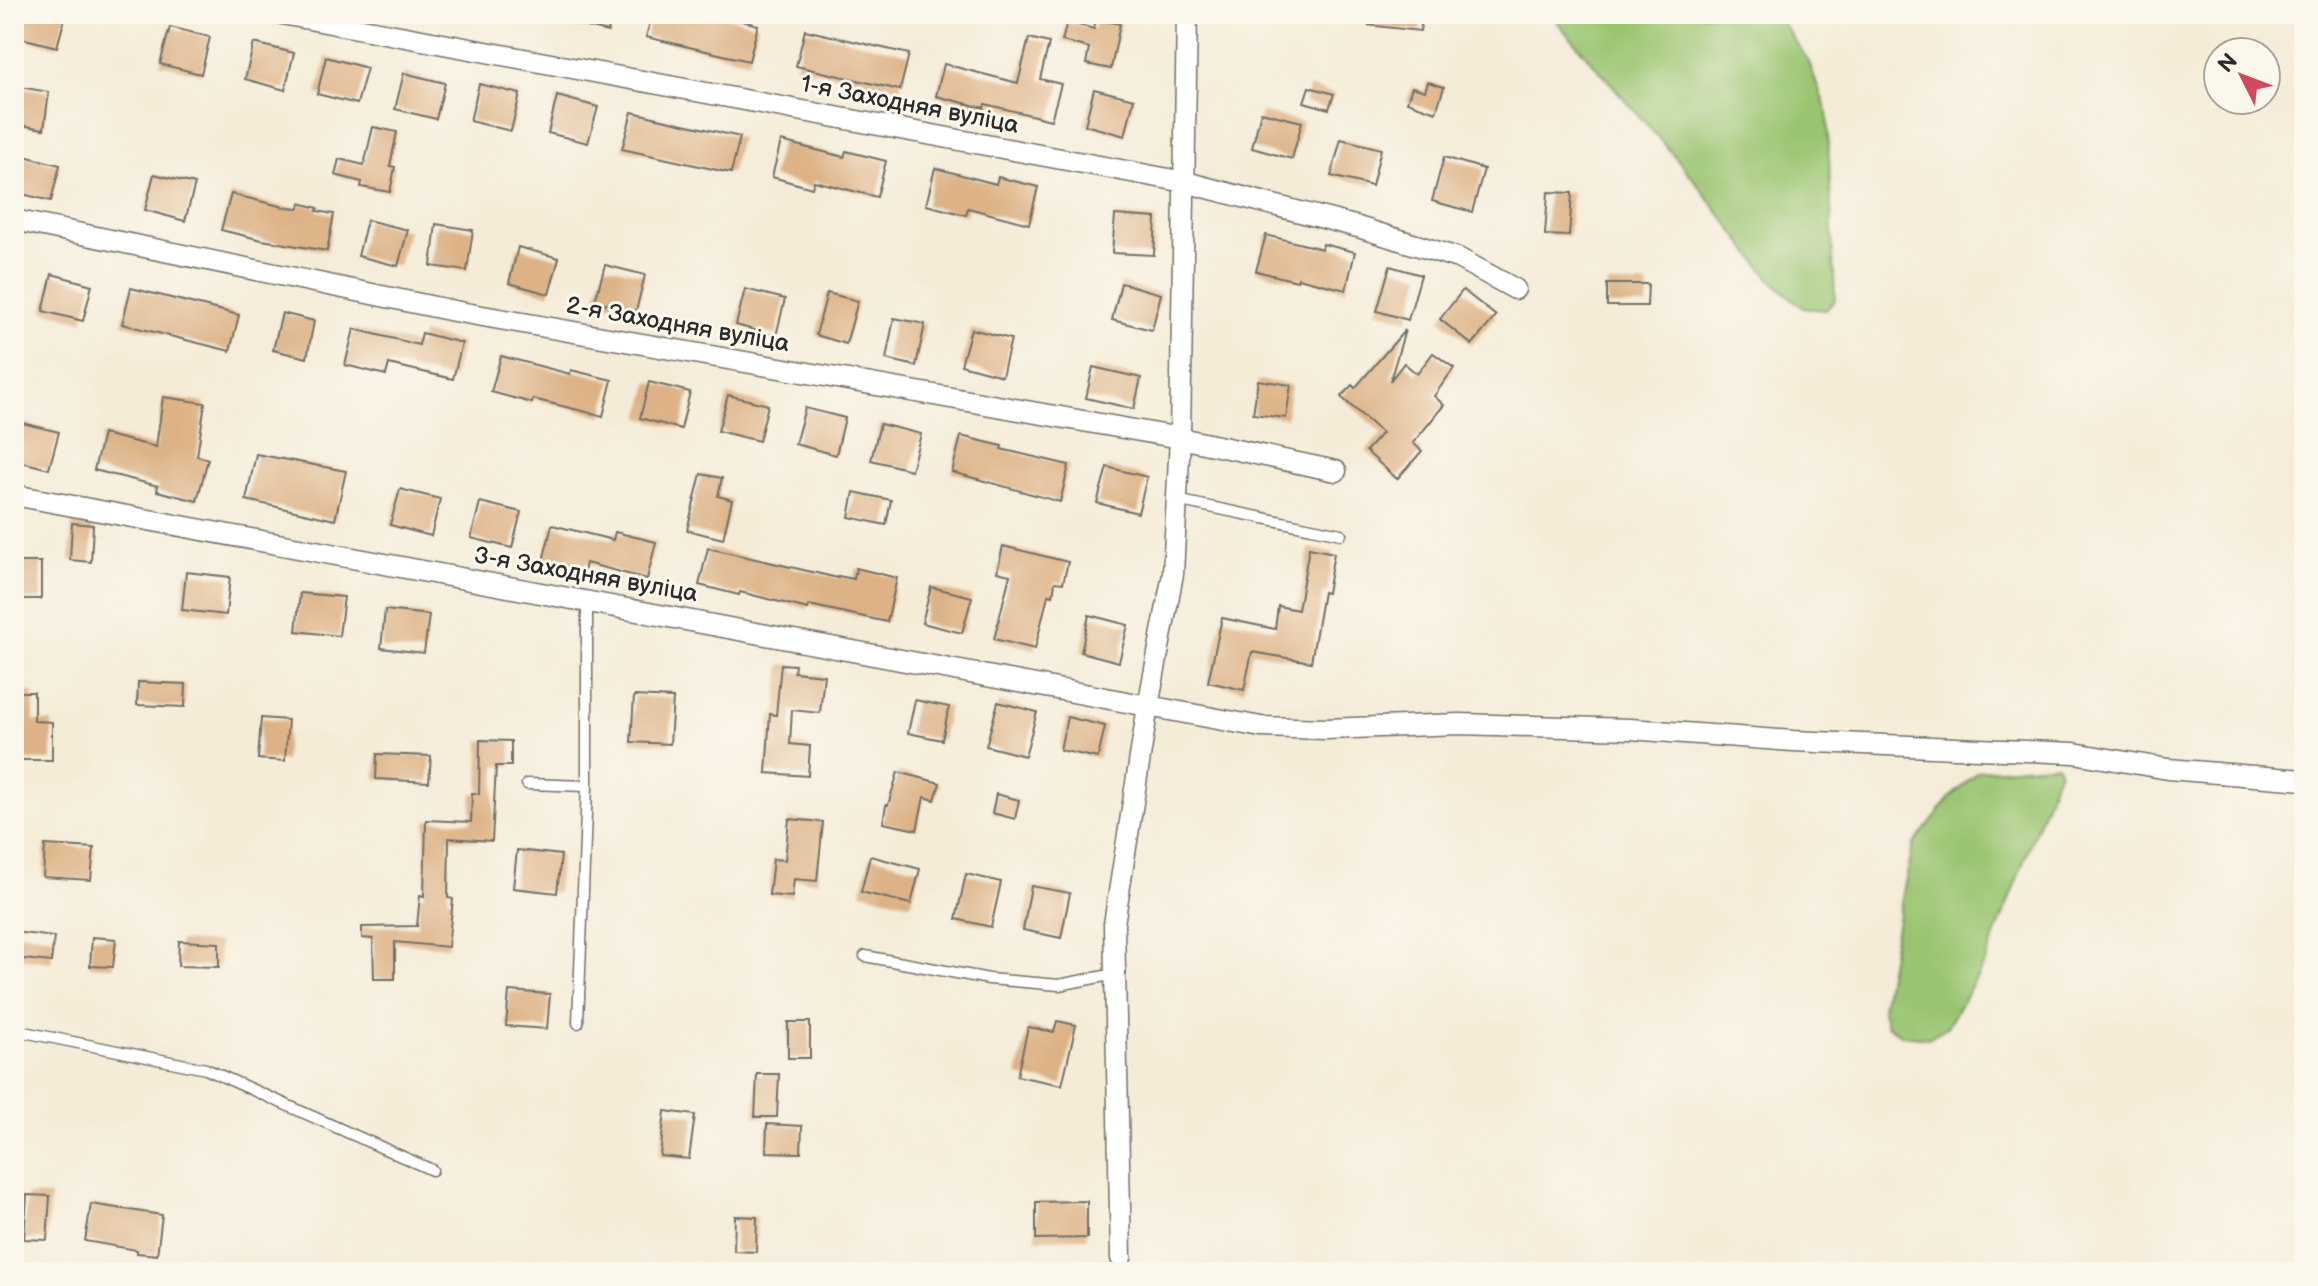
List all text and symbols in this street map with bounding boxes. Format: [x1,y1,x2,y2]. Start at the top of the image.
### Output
north arrow [2202,36,2282,116]
text: N [2213,48,2244,79]
street label: 1-я Заходняя вуліца [798,69,1021,140]
street label: 2-я Заходняя вуліца [564,291,792,358]
street label: 3-я Заходняя вуліца [472,541,700,608]

